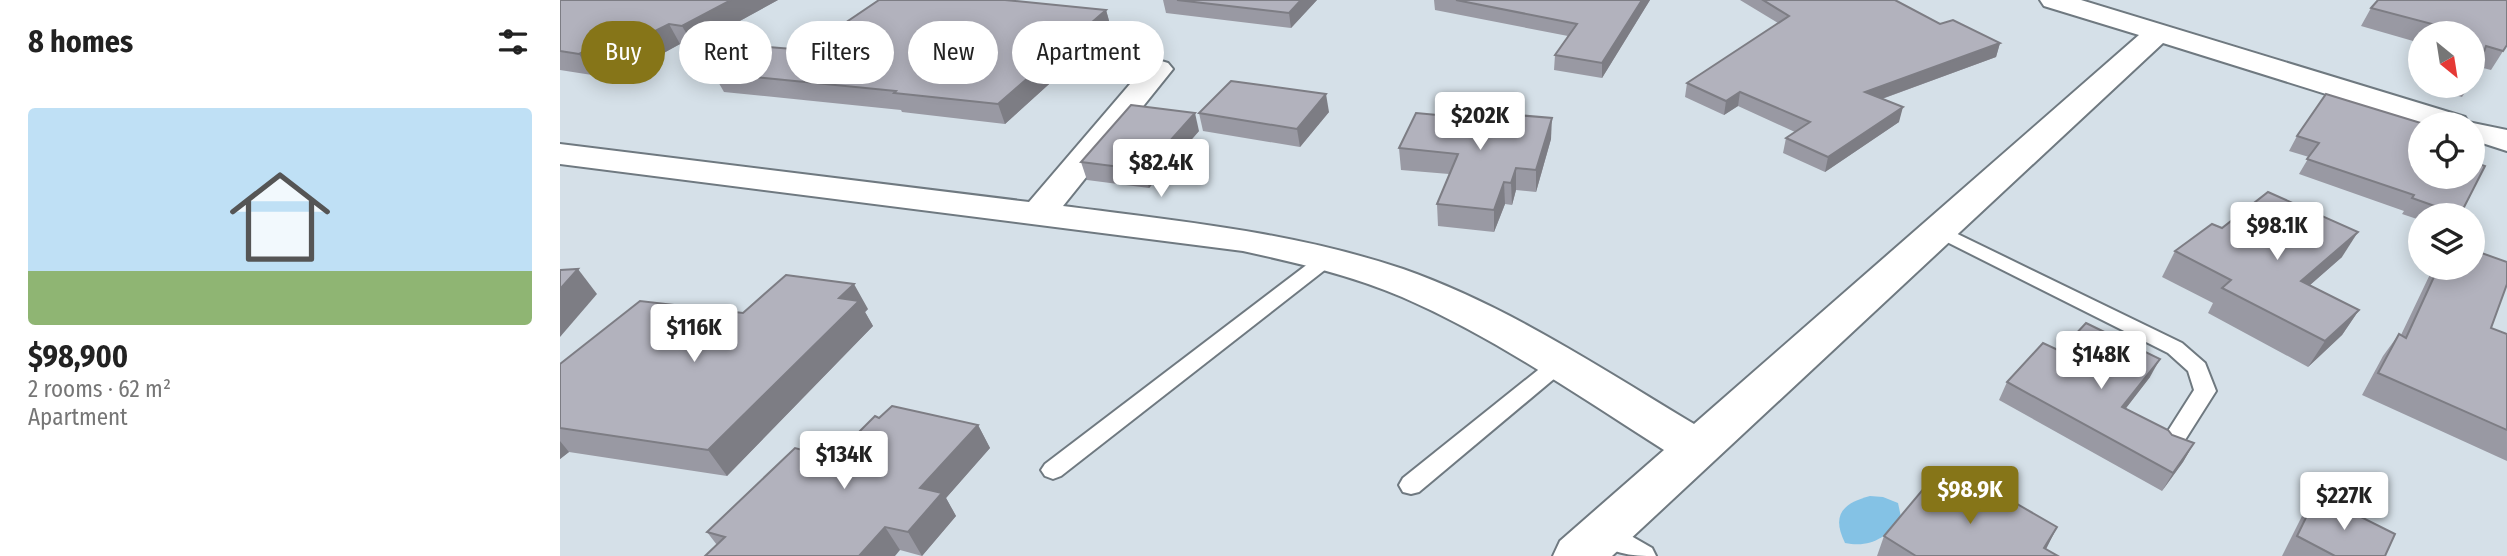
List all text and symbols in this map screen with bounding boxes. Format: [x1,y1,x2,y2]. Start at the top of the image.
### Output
chip: Buy [581,21,665,84]
chip: Rent [679,21,772,84]
chip: Filters [786,21,894,84]
chip: New [908,21,998,84]
chip: Apartment [1012,21,1164,84]
north arrow [2408,21,2485,98]
map controls [2408,21,2485,280]
icon: filters [494,23,532,61]
text: 8 homes [28,24,133,60]
pin: $202K [1431,92,1529,152]
text: $202K [1451,101,1509,129]
button: locate [2408,112,2485,189]
pin: $82.4K [1104,140,1218,199]
text: $82.4K [1129,148,1193,176]
icon: home [217,154,343,280]
pin: $98.1K [2220,202,2334,262]
button: layers [2408,203,2485,280]
text: $98.1K [2246,211,2308,239]
pin: $116K [645,304,743,364]
text: $116K [666,313,722,341]
pin: $148K [2052,332,2150,391]
text: $98,900 [28,339,128,375]
text: $148K [2072,340,2130,368]
text: 2 rooms · 62 m² [28,375,171,403]
text: Apartment [28,403,128,431]
pin: $134K [795,432,893,491]
text: $134K [816,440,872,468]
pin: $98.9K [1913,466,2027,526]
pin: $227K [2295,472,2393,532]
text: $98.9K [1937,475,2003,503]
text: $227K [2316,481,2372,509]

